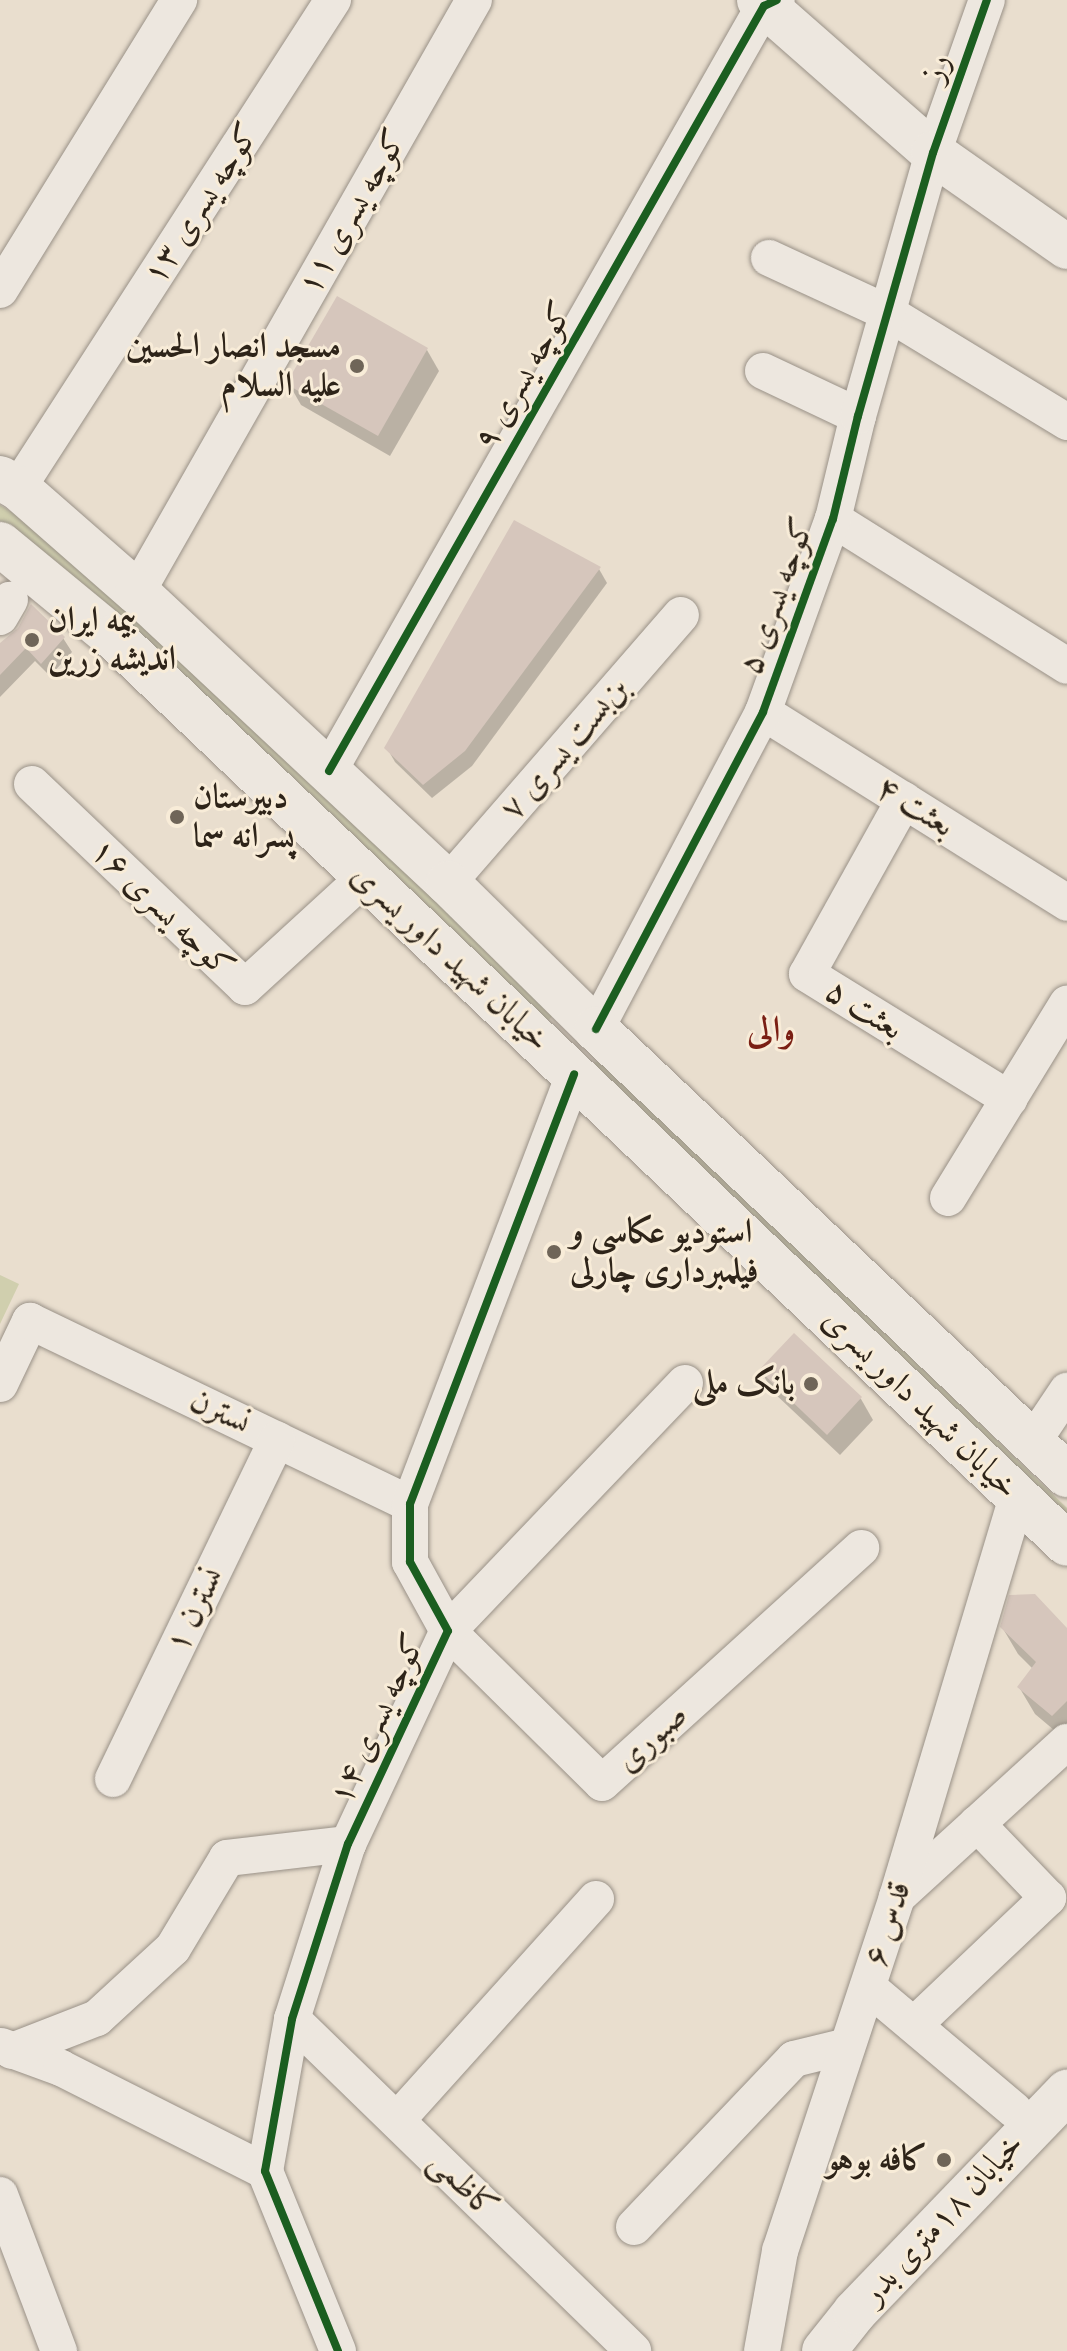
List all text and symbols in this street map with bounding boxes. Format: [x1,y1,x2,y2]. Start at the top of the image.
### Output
street label: رز [912,49,960,87]
street label: کوچه یسری ۱۳ [135,116,269,292]
street label: کوچه یسری ۱۱ [289,122,417,302]
street label: کوچه یسری ۹ [465,295,583,457]
place label: مسجد انصار الحسین علیه السلام [126,326,341,406]
marker: مسجد انصار الحسین علیه السلام [348,357,366,375]
street label: کوچه یسری ۵ [730,512,824,680]
place label: بیمه ایران اندیشه زرین [48,600,176,680]
marker: بیمه ایران اندیشه زرین [23,631,41,649]
street label: بن‌بست یسری ۷ [492,669,638,829]
street label: بعثت ۴ [868,767,962,847]
place label: دبیرستان پسرانه سما [193,777,295,856]
marker: دبیرستان پسرانه سما [168,808,186,826]
street label: کوچه یسری ۱۶ [82,830,242,988]
street label: خیابان شهید داور یسری [342,855,558,1061]
street label: بعثت ۵ [817,970,911,1050]
district label: والی [747,1009,795,1053]
place label: استودیو عکاسی و فیلمبرداری چارلی [570,1212,759,1292]
marker: استودیو عکاسی و فیلمبرداری چارلی [545,1243,563,1261]
street label: خیابان شهید داور یسری [813,1300,1027,1508]
place label: بانک ملی [693,1364,795,1404]
marker: بانک ملی [802,1375,820,1393]
street label: نسترن [183,1380,257,1444]
street label: نسترن ۱ [157,1561,233,1659]
street label: کوچه یسری ۱۴ [321,1627,435,1811]
street label: صبوری [607,1695,697,1781]
street label: قدس ۶ [855,1876,921,1972]
street label: خیابان ۱۸متری بدر [853,2125,1033,2313]
place label: کافه بوهو [826,2140,928,2180]
street label: کاظمی [420,2142,506,2228]
marker: کافه بوهو [935,2151,953,2169]

